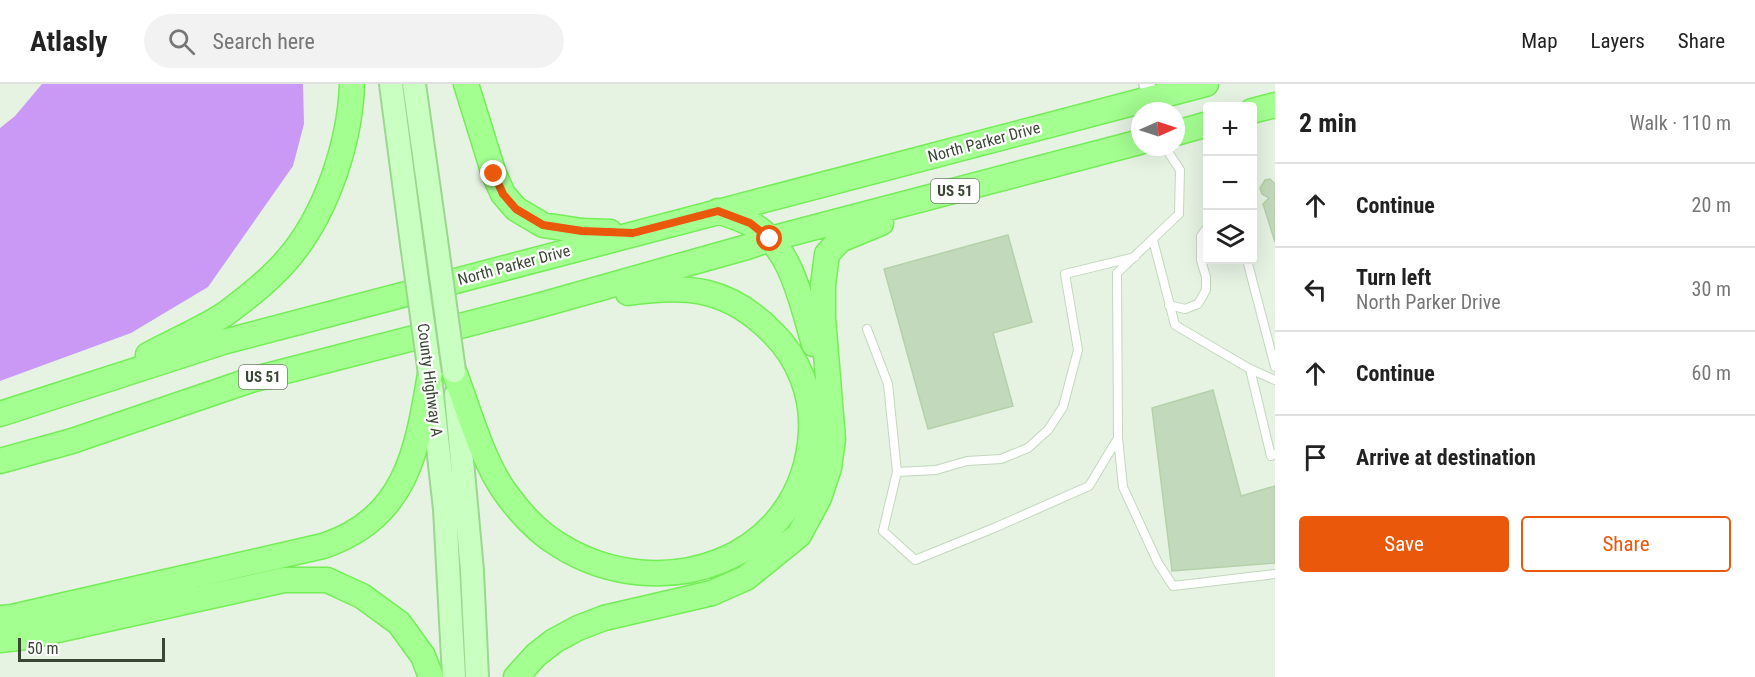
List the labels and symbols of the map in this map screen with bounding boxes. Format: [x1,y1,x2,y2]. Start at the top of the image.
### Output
north arrow [1131,102,1185,156]
street label: North Parker Drive [926,118,1042,166]
route end [480,160,506,186]
road number: US 51 [931,179,979,203]
route start [756,225,782,251]
street label: North Parker Drive [456,241,572,289]
street label: County Highway A [414,322,446,438]
road number: US 51 [239,365,287,389]
scale bar [18,635,165,662]

